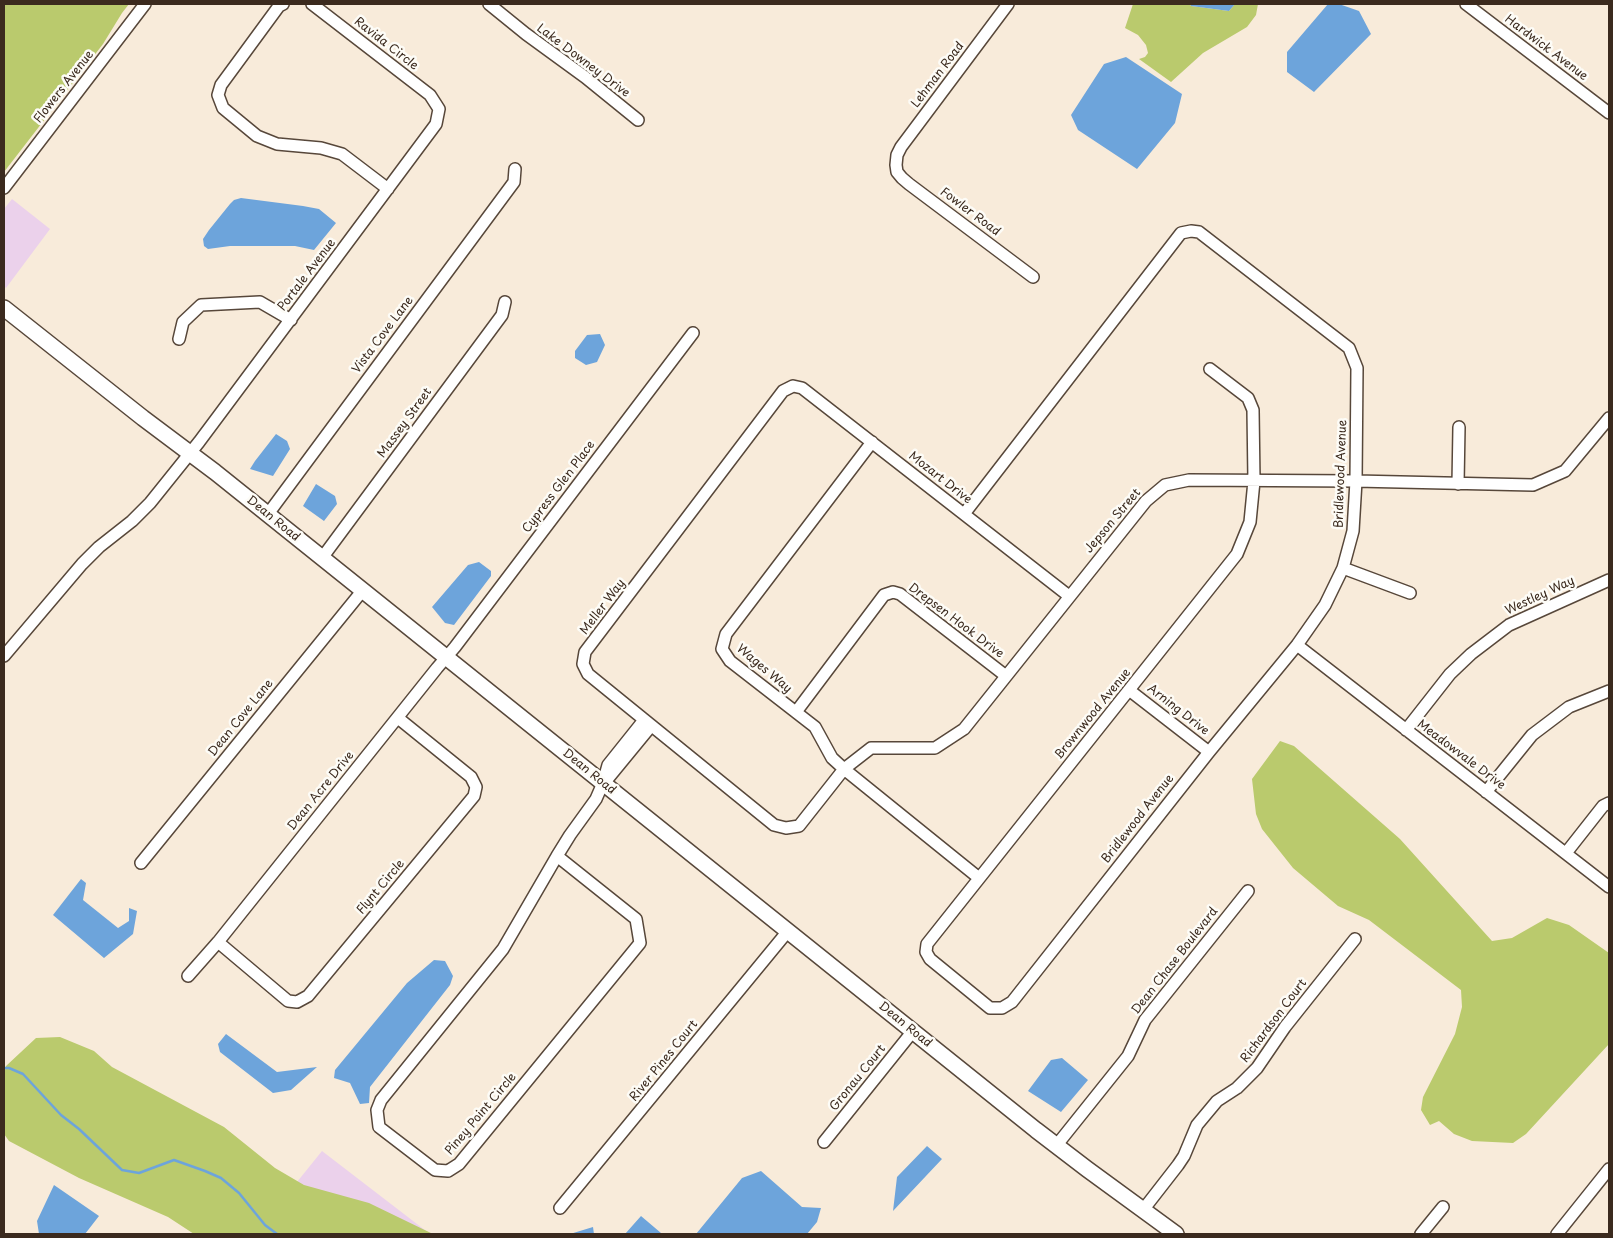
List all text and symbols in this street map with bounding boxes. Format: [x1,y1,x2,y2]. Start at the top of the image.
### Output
street label: Hardwick Avenue [1502,12,1590,84]
street label: Ravida Circle [351,15,421,73]
street label: Lake Downey Drive [534,21,632,101]
street label: Lehman Road [909,39,967,111]
street label: Flowers Avenue [31,48,97,126]
street label: Fowler Road [937,185,1003,239]
street label: Portale Avenue [275,236,339,314]
street label: Vista Cove Lane [349,294,417,376]
street label: Massey Street [375,385,435,461]
street label: Bridlewood Avenue [1332,420,1350,528]
street label: Cypress Glen Place [520,438,598,536]
street label: Mozart Drive [906,449,974,507]
street label: Jepson Street [1082,486,1144,556]
street label: Dean Road [244,493,302,545]
street label: Westley Way [1503,574,1577,618]
street label: Meller Way [577,576,629,638]
street label: Drepsen Hook Drive [906,580,1006,662]
street label: Wages Way [733,642,795,696]
street label: Brownwood Avenue [1052,666,1134,762]
street label: Dean Cove Lane [206,677,276,759]
street label: Arning Drive [1144,681,1212,739]
street label: Meadowvale Drive [1414,717,1508,793]
street label: Dean Road [560,746,618,798]
street label: Dean Acre Drive [285,749,357,833]
street label: Bridlewood Avenue [1099,772,1177,866]
street label: Flynt Circle [354,857,408,917]
street label: Dean Chase Boulevard [1129,905,1221,1017]
street label: Richardson Court [1238,976,1310,1066]
street label: Dean Road [876,999,934,1051]
street label: River Pines Court [627,1018,701,1104]
street label: Gronau Court [827,1042,889,1114]
street label: Piney Point Circle [442,1070,520,1158]

